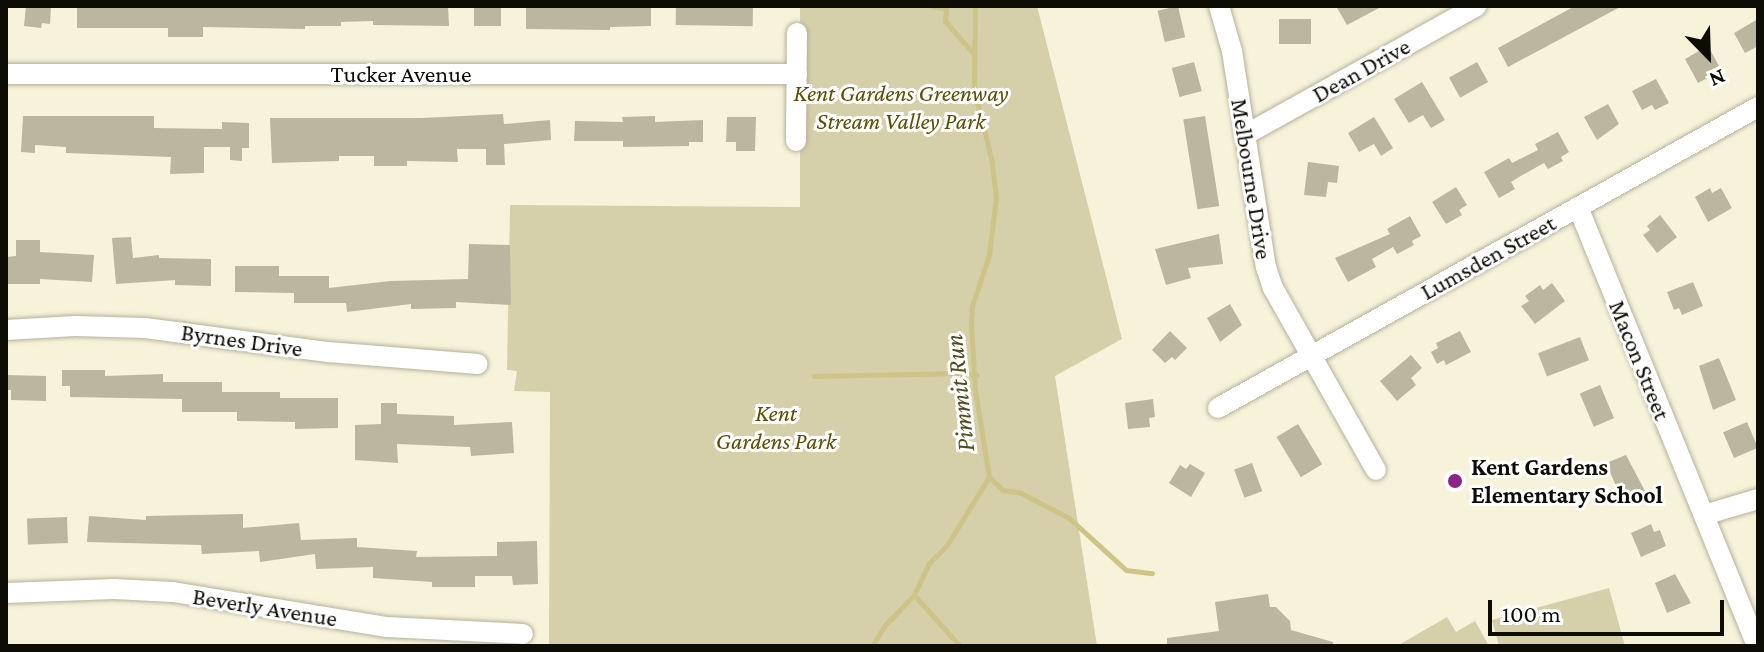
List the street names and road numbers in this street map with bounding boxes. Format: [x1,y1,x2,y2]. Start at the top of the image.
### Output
street label: Dean Drive [1307,31,1415,109]
street label: Tucker Avenue [330,60,472,88]
street label: Melbourne Drive [1225,97,1279,261]
street label: Lumsden Street [1415,208,1561,306]
street label: Macon Street [1603,296,1677,424]
street label: Byrnes Drive [179,317,305,363]
street label: Beverly Avenue [191,581,339,633]

